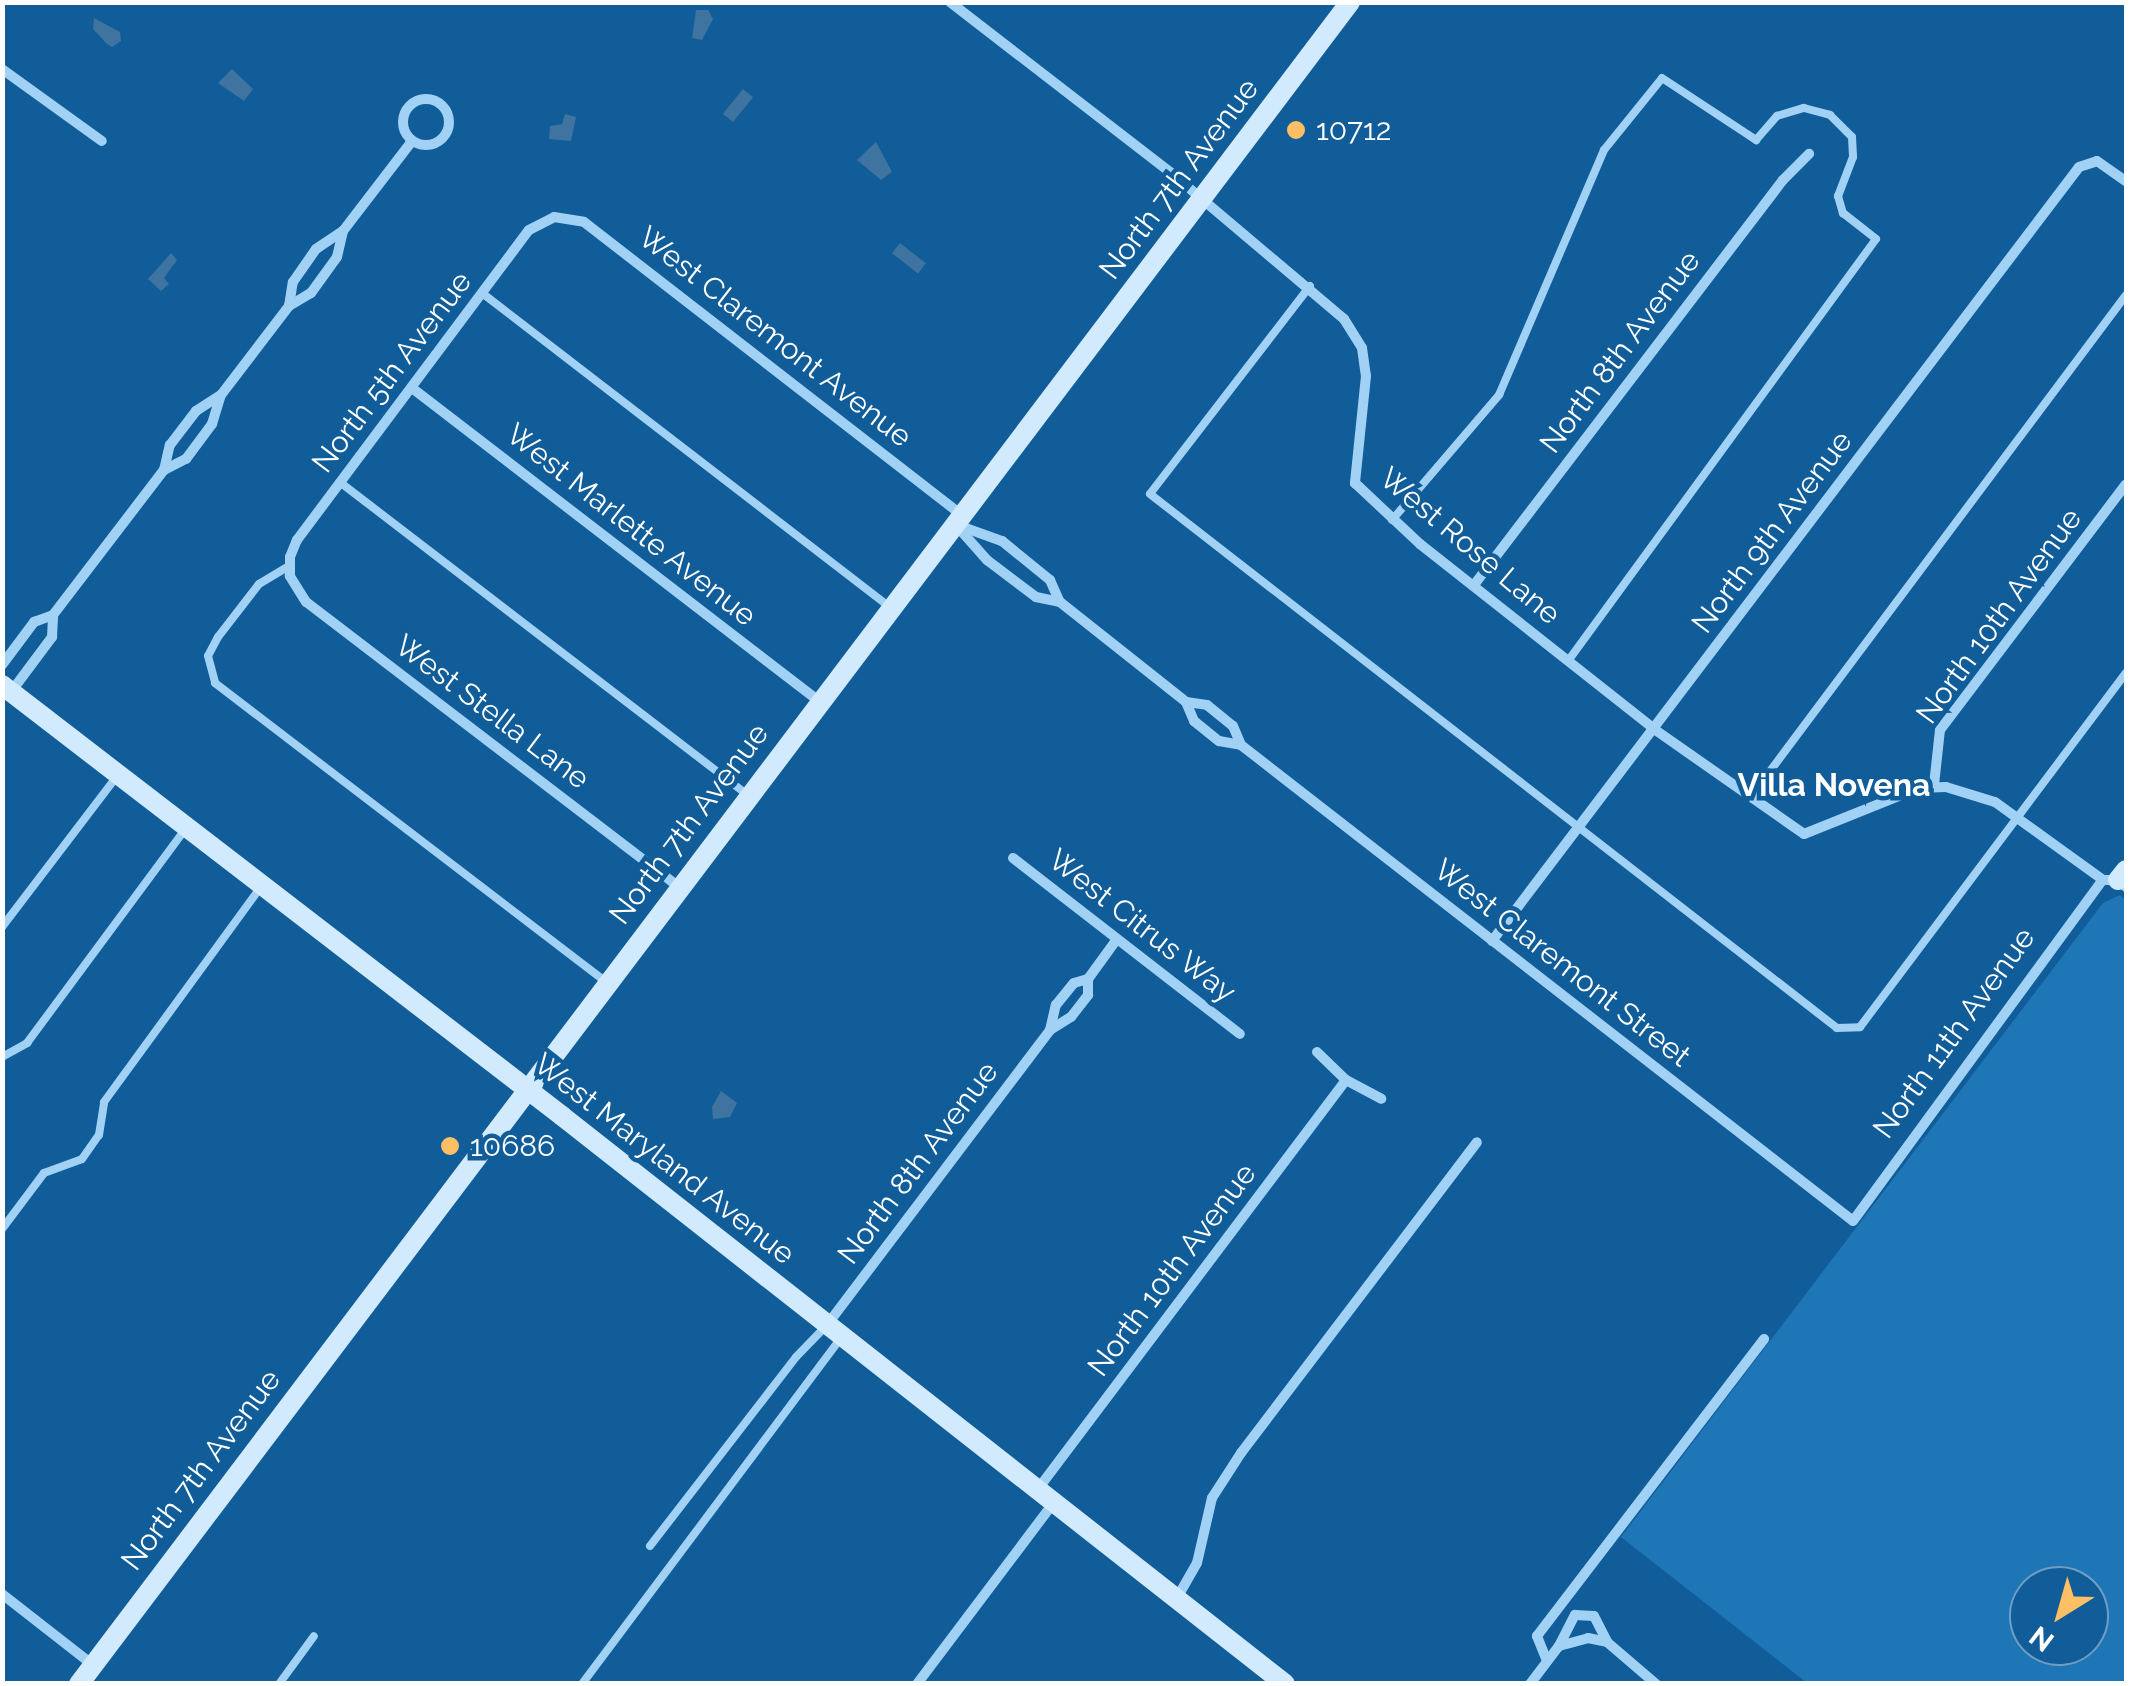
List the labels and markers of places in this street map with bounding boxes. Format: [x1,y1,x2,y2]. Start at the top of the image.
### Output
place label: 10712 [1316,112,1391,148]
marker: 10712 [1285,119,1307,141]
place label: 10686 [470,1128,555,1164]
marker: 10686 [439,1135,461,1157]

